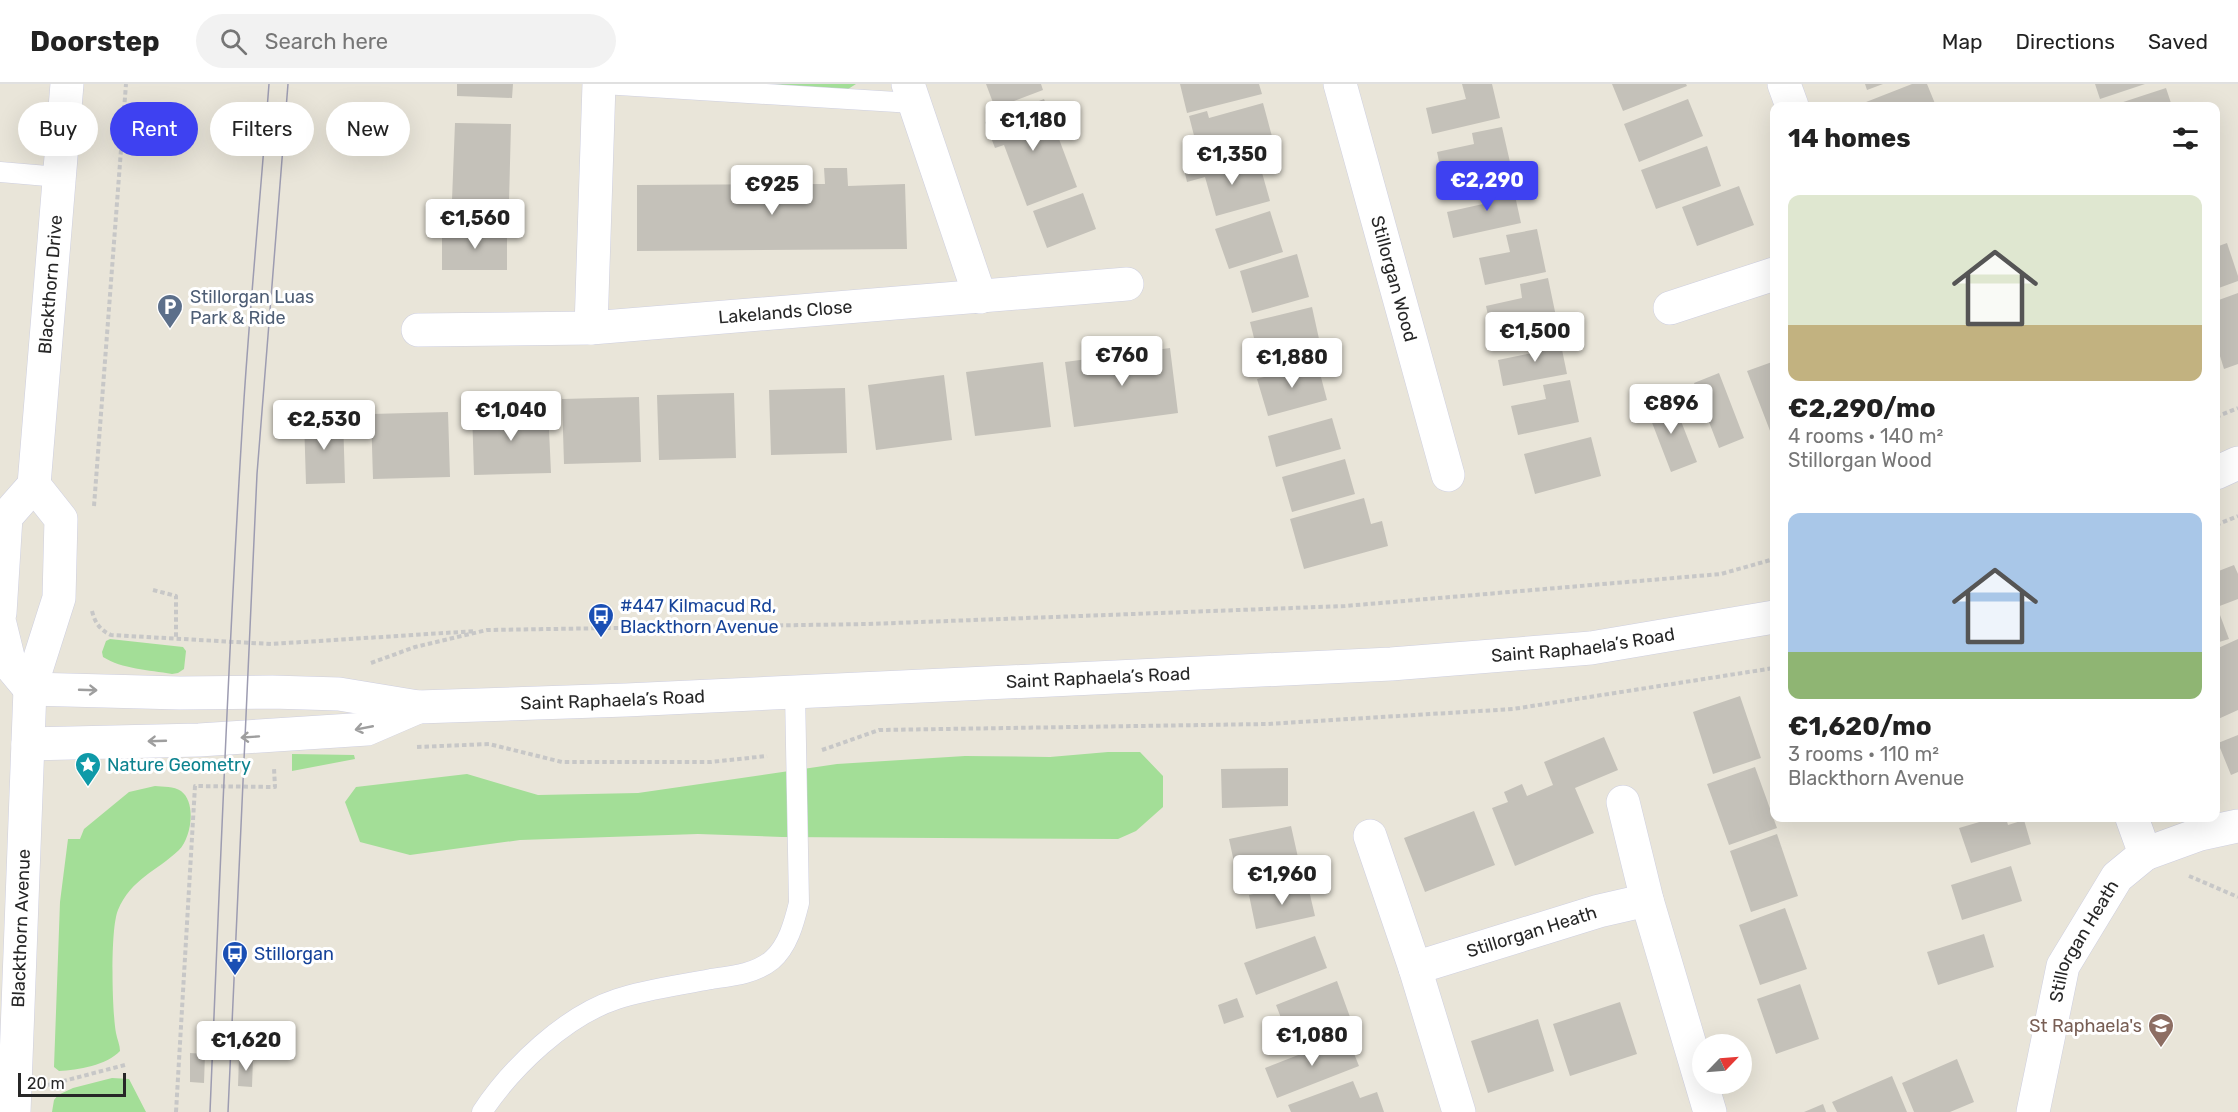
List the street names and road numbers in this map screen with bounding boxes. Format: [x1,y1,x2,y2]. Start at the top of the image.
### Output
street label: Stillorgan Wood [1366,213,1422,344]
street label: Blackthorn Drive [34,214,67,355]
street label: Lakelands Close [717,296,853,329]
street label: Saint Raphaela’s Road [1490,623,1676,667]
street label: Saint Raphaela’s Road [1005,662,1191,693]
street label: Saint Raphaela’s Road [520,685,706,715]
street label: Blackthorn Avenue [7,848,35,1008]
street label: Stillorgan Heath [2045,876,2124,1004]
street label: Stillorgan Heath [1464,901,1599,962]

